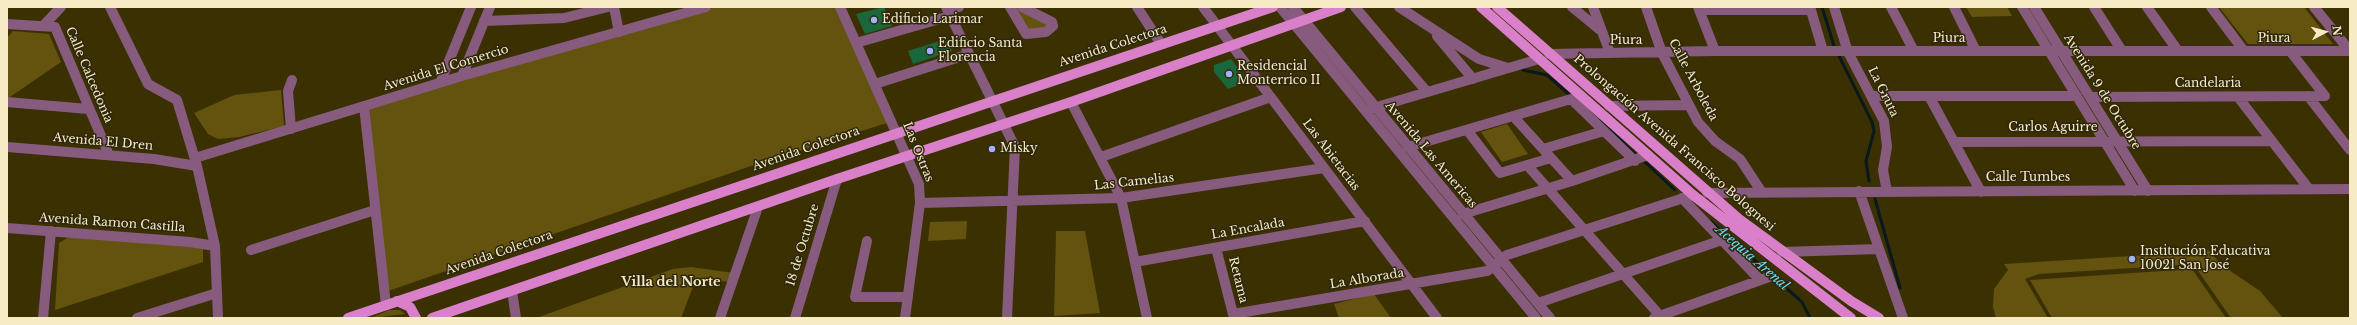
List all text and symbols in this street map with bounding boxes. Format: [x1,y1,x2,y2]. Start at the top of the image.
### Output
north arrow [2305,12,2345,52]
place label: Edificio Larimar [882,13,983,27]
marker: Edificio Larimar [869,15,879,25]
street label: Avenida Colectora [1057,22,1169,70]
street label: Calle Calcedonia [62,25,116,125]
text: N [2329,25,2344,37]
street label: Piura [1933,32,1965,46]
street label: Avenida 9 de Octubre [2061,32,2143,152]
street label: Piura [2258,32,2290,46]
street label: Piura [1610,34,1642,48]
place label: Edificio Santa Florencia [938,37,1022,65]
street label: Calle Arboleda [1665,37,1721,123]
street label: Avenida El Comercio [382,42,510,94]
marker: Edificio Santa Florencia [925,46,935,56]
street label: Prolongación Avenida Francisco Bolognesi [1571,52,1777,234]
place label: Residencial Monterrico II [1237,60,1321,88]
street label: La Gruta [1865,64,1901,120]
marker: Residencial Monterrico II [1224,69,1234,79]
street label: Candelaria [2175,77,2241,91]
street label: Avenida Las Americas [1382,99,1480,211]
street label: Las Abietacias [1299,116,1363,194]
street label: Las Ostras [899,120,937,184]
street label: Carlos Aguirre [2008,121,2098,135]
street label: Avenida Colectora [750,124,862,174]
street label: Avenida El Dren [52,130,154,154]
place label: Misky [1000,142,1038,156]
marker: Misky [987,144,997,154]
street label: Las Camelias [1093,171,1175,193]
street label: Calle Tumbes [1986,171,2070,185]
street label: 18 de Octubre [784,202,822,288]
street label: Avenida Ramon Castilla [38,211,186,235]
street label: La Encalada [1210,215,1286,243]
water label: Acequia Arenal [1712,222,1792,294]
street label: Avenida Colectora [443,228,555,278]
place label: Institución Educativa 10021 San José [2140,245,2270,273]
marker: Institución Educativa 10021 San José [2127,254,2137,264]
street label: Retama [1225,255,1251,305]
street label: La Alborada [1329,266,1405,292]
district label: Villa del Norte [621,274,721,290]

